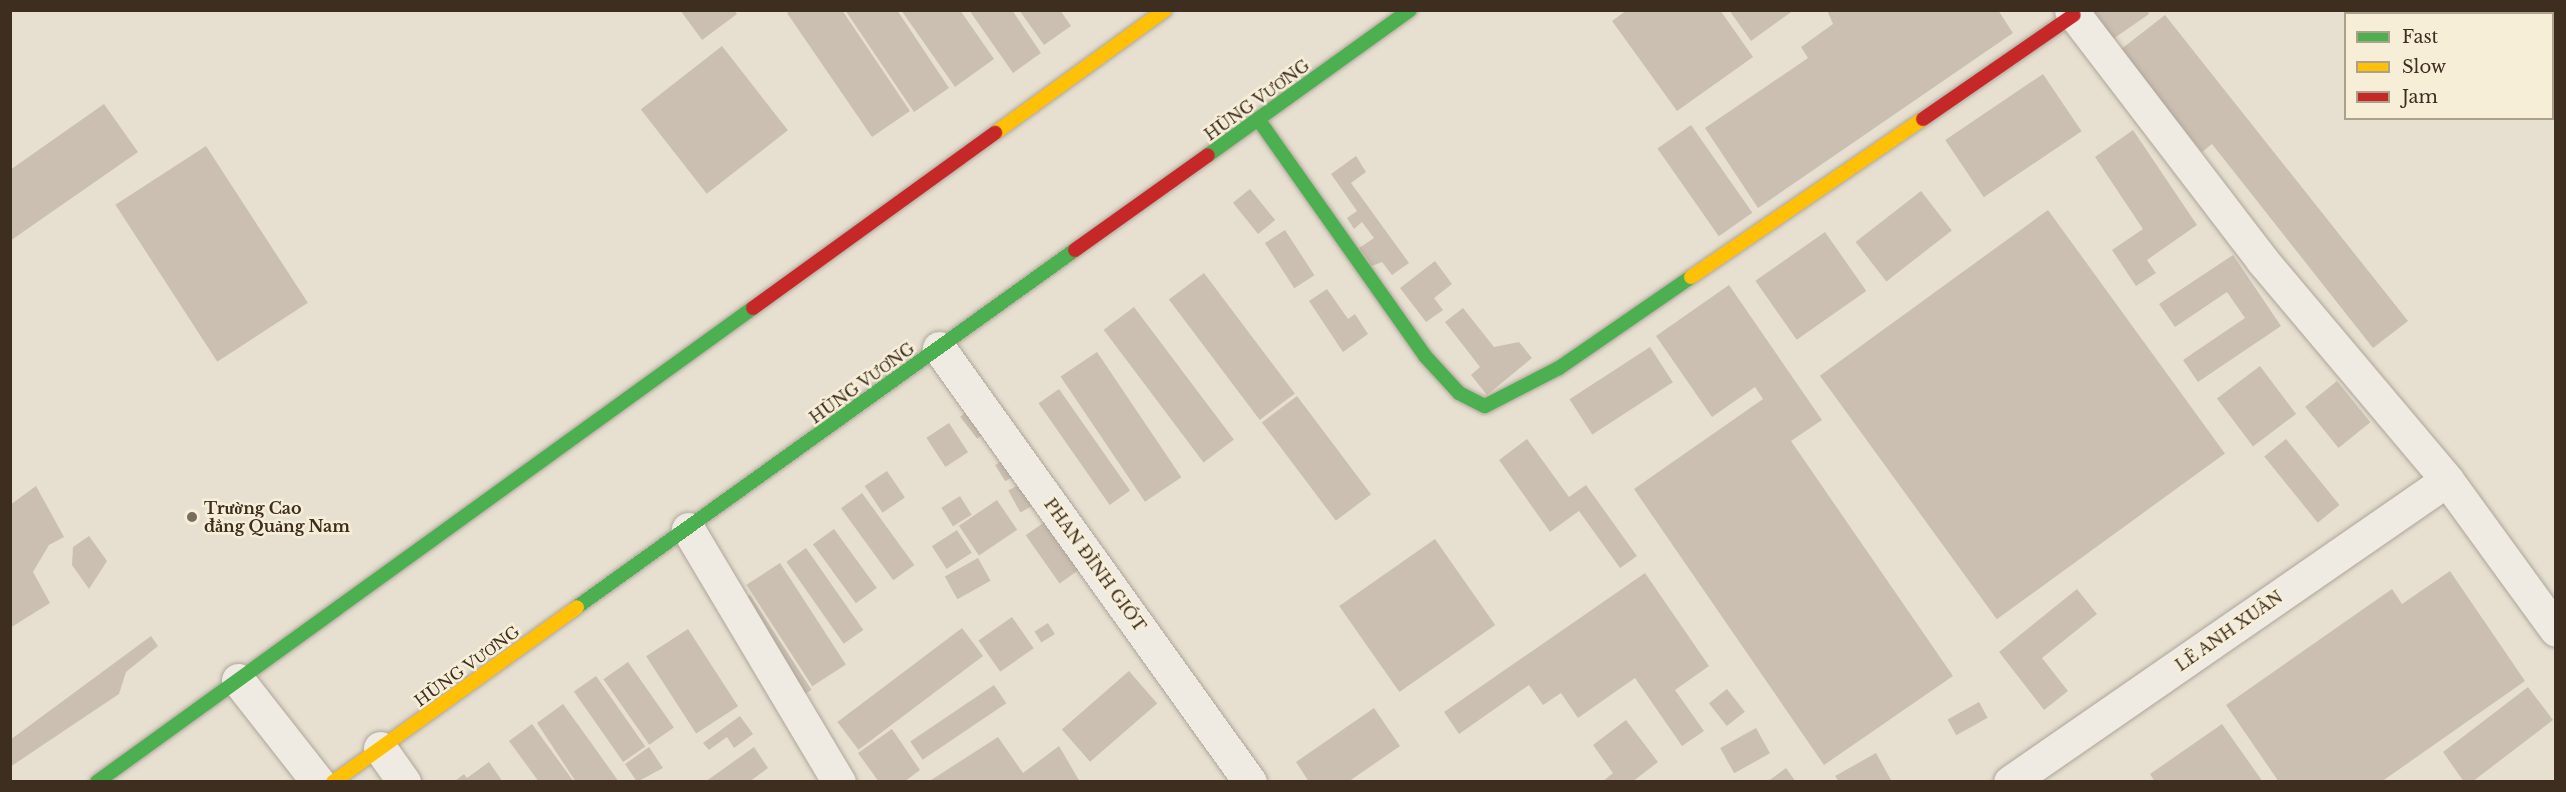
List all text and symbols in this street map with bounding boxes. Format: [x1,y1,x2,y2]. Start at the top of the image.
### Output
legend [2344,12,2554,120]
text: Fast [2402,26,2438,48]
street label: HÙNG VƯƠNG [1200,55,1314,145]
text: Slow [2402,56,2446,78]
text: Jam [2402,86,2438,108]
street label: HÙNG VƯƠNG [805,338,919,428]
street label: PHAN ĐÌNH GIÓT [1040,495,1150,635]
place label: Trường Cao đẳng Quảng Nam [204,498,350,536]
marker: Trường Cao đẳng Quảng Nam [185,510,199,524]
street label: LÊ ANH XUÂN [2171,587,2287,675]
street label: HÙNG VƯƠNG [410,621,524,711]

